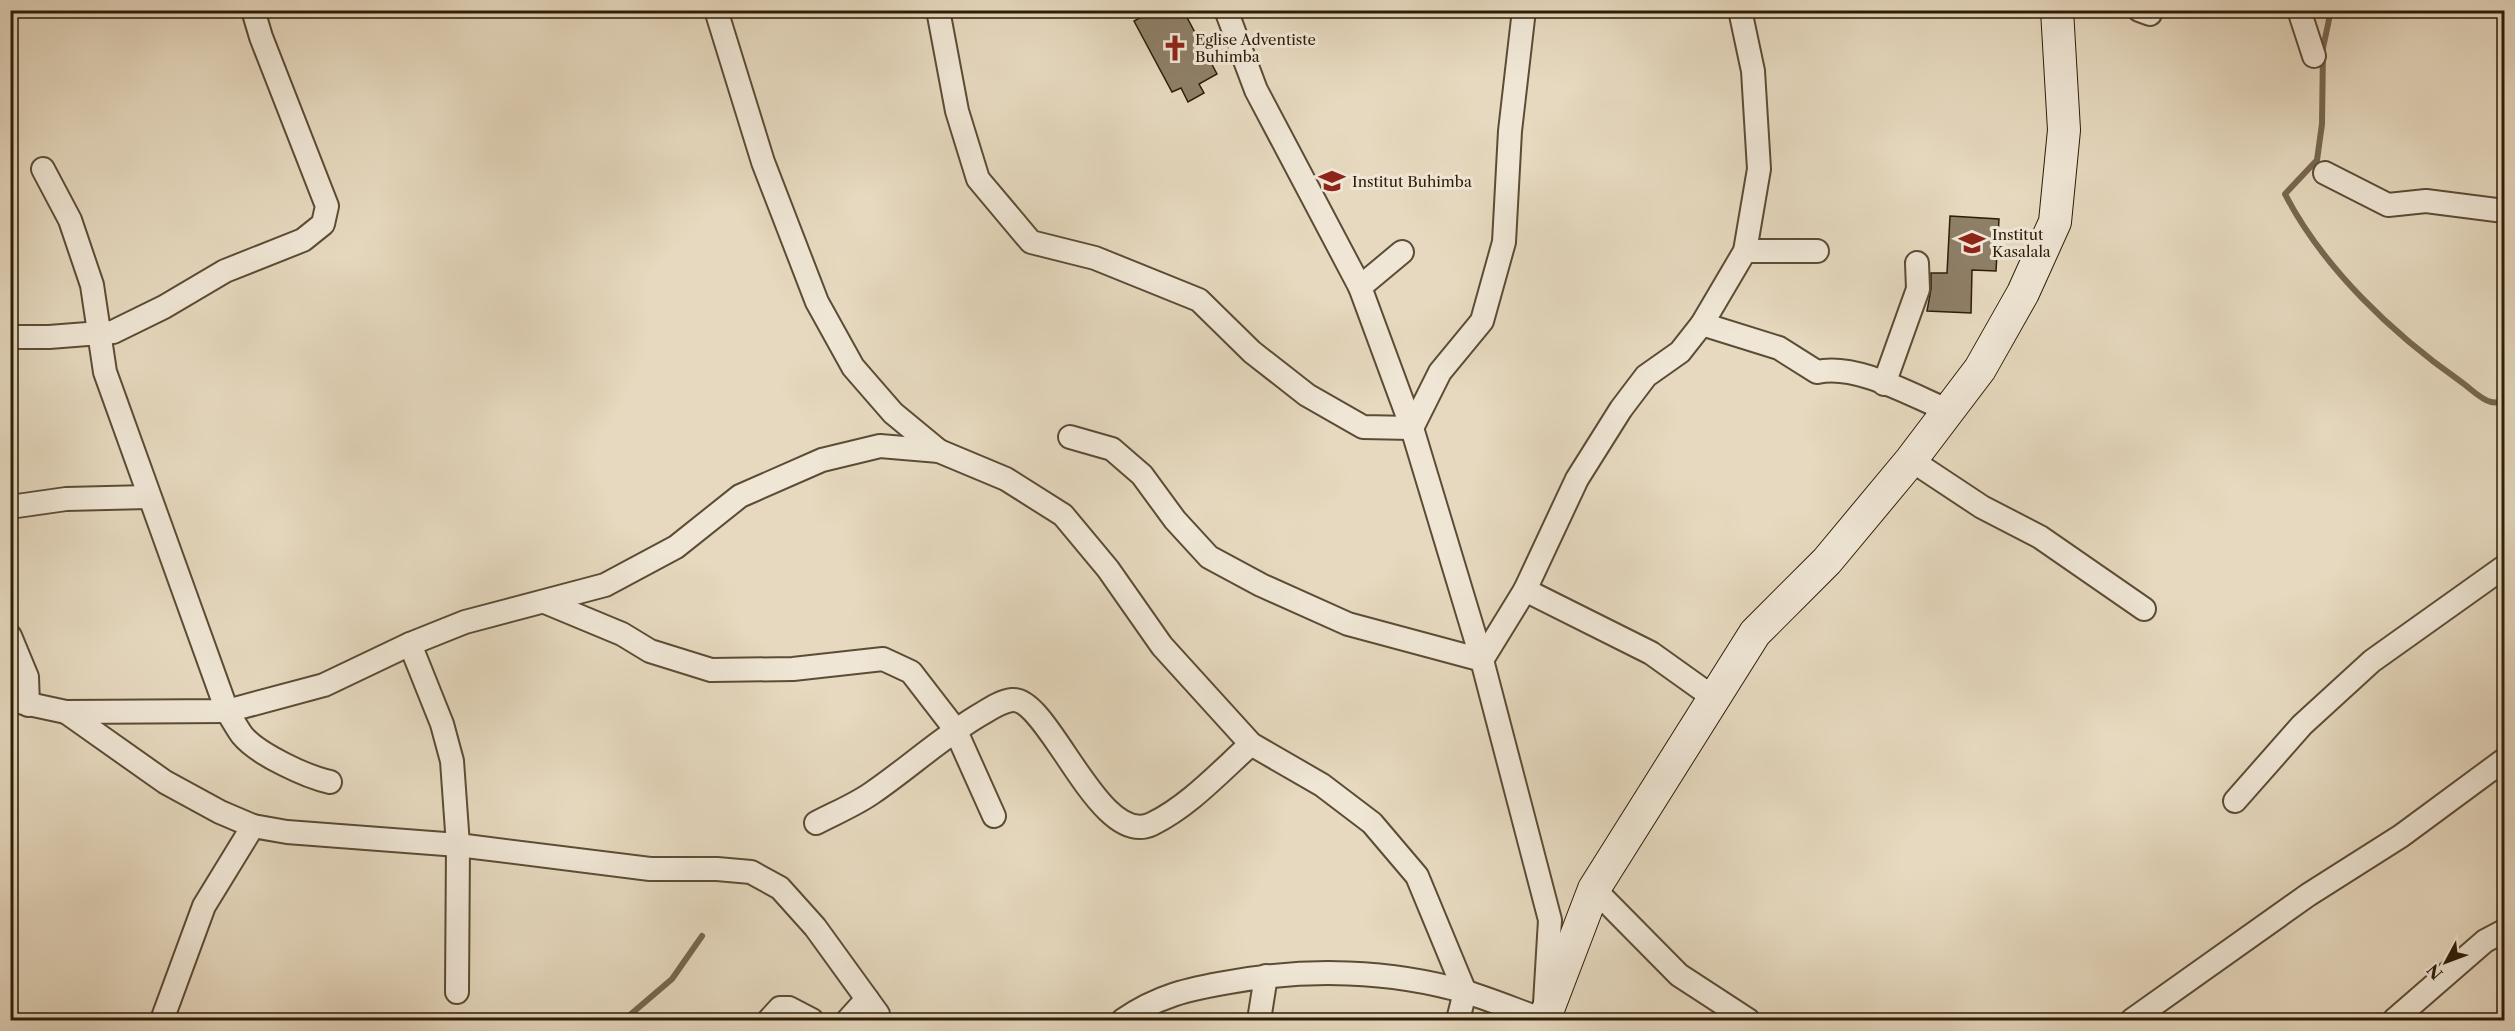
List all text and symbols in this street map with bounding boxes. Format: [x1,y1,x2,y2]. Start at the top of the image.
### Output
place label: Eglise Adventiste Buhimba [1195,30,1316,66]
church icon: Eglise Adventiste Buhimba [1160,33,1190,63]
school or university icon: Institut Buhimba [1317,166,1347,196]
place label: Institut Buhimba [1352,172,1472,191]
place label: Institut Kasalala [1992,225,2051,261]
school or university icon: Institut Kasalala [1957,228,1987,258]
north arrow [2416,932,2476,992]
text: N [2423,960,2447,984]

